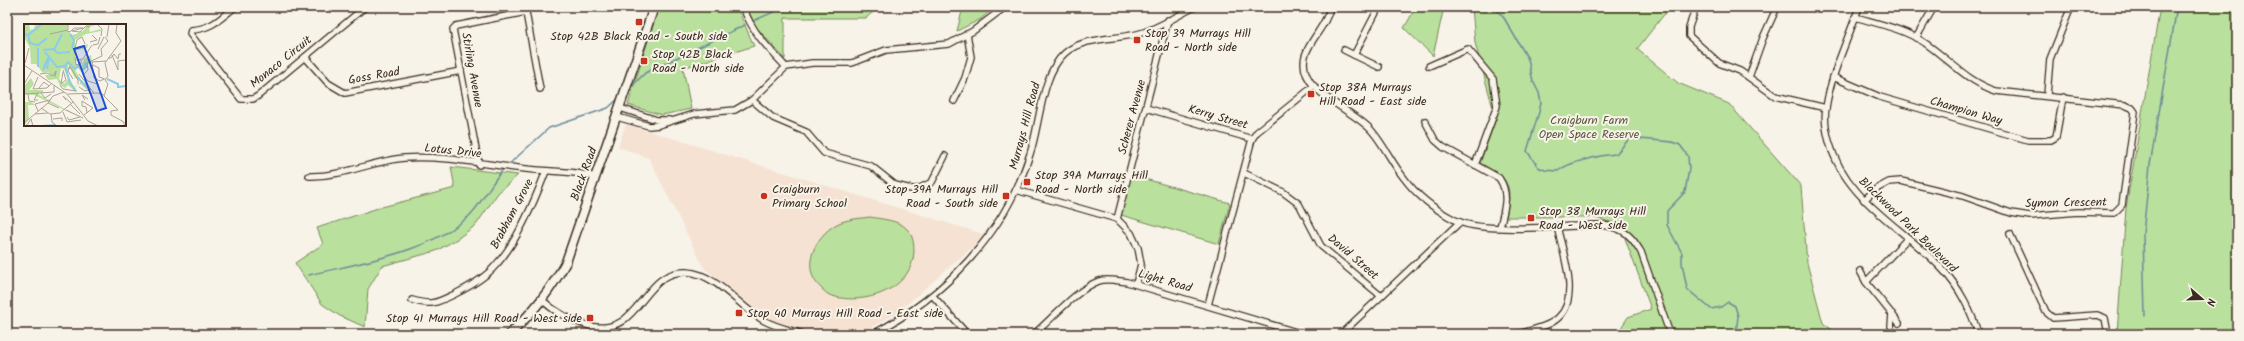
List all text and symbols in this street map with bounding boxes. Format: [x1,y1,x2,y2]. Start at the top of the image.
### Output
marker: Stop 42B Black Road - South side [634,17,644,27]
inset map [24,24,126,126]
place label: Stop 39 Murrays Hill Road - North side [1145,24,1251,57]
place label: Stop 42B Black Road - South side [550,27,728,46]
street label: Monaco Circuit [246,31,316,93]
street label: Stirling Avenue [456,31,488,110]
marker: Stop 39 Murrays Hill Road - North side [1132,35,1142,45]
place label: Stop 42B Black Road - North side [652,45,745,78]
marker: Stop 42B Black Road - North side [639,56,649,66]
street label: Goss Road [347,62,402,90]
street label: Scherer Avenue [1113,77,1151,157]
place label: Stop 38A Murrays Hill Road - East side [1319,78,1427,111]
street label: Murrays Hill Road [1004,79,1046,172]
marker: Stop 38A Murrays Hill Road - East side [1306,89,1316,99]
street label: Champion Way [1927,92,2005,131]
street label: Kerry Street [1186,99,1250,135]
park label: Craigburn Farm Open Space Reserve [1539,111,1640,144]
street label: Lotus Drive [423,139,483,164]
street label: Black Road [565,143,603,204]
place label: Stop 39A Murrays Hill Road - North side [1035,166,1148,199]
street label: Blackwood Park Boulevard [1854,173,1963,278]
street label: Brabham Grove [485,175,539,253]
marker: Stop 39A Murrays Hill Road - North side [1022,177,1032,187]
place label: Craigburn Primary School [772,180,847,213]
place label: Stop 39A Murrays Hill Road - South side [885,180,999,213]
marker: Craigburn Primary School [759,191,769,201]
marker: Stop 39A Murrays Hill Road - South side [1001,191,1011,201]
street label: Symon Crescent [2025,193,2107,213]
place label: Stop 38 Murrays Hill Road - West side [1539,202,1646,235]
marker: Stop 38 Murrays Hill Road - West side [1526,213,1536,223]
street label: David Street [1323,229,1383,285]
street label: Light Road [1136,264,1195,298]
north arrow [2182,279,2222,319]
text: N [2201,296,2220,308]
place label: Stop 40 Murrays Hill Road - East side [747,304,944,323]
marker: Stop 40 Murrays Hill Road - East side [734,308,744,318]
place label: Stop 41 Murrays Hill Road - West side [386,309,583,328]
marker: Stop 41 Murrays Hill Road - West side [585,313,595,323]

